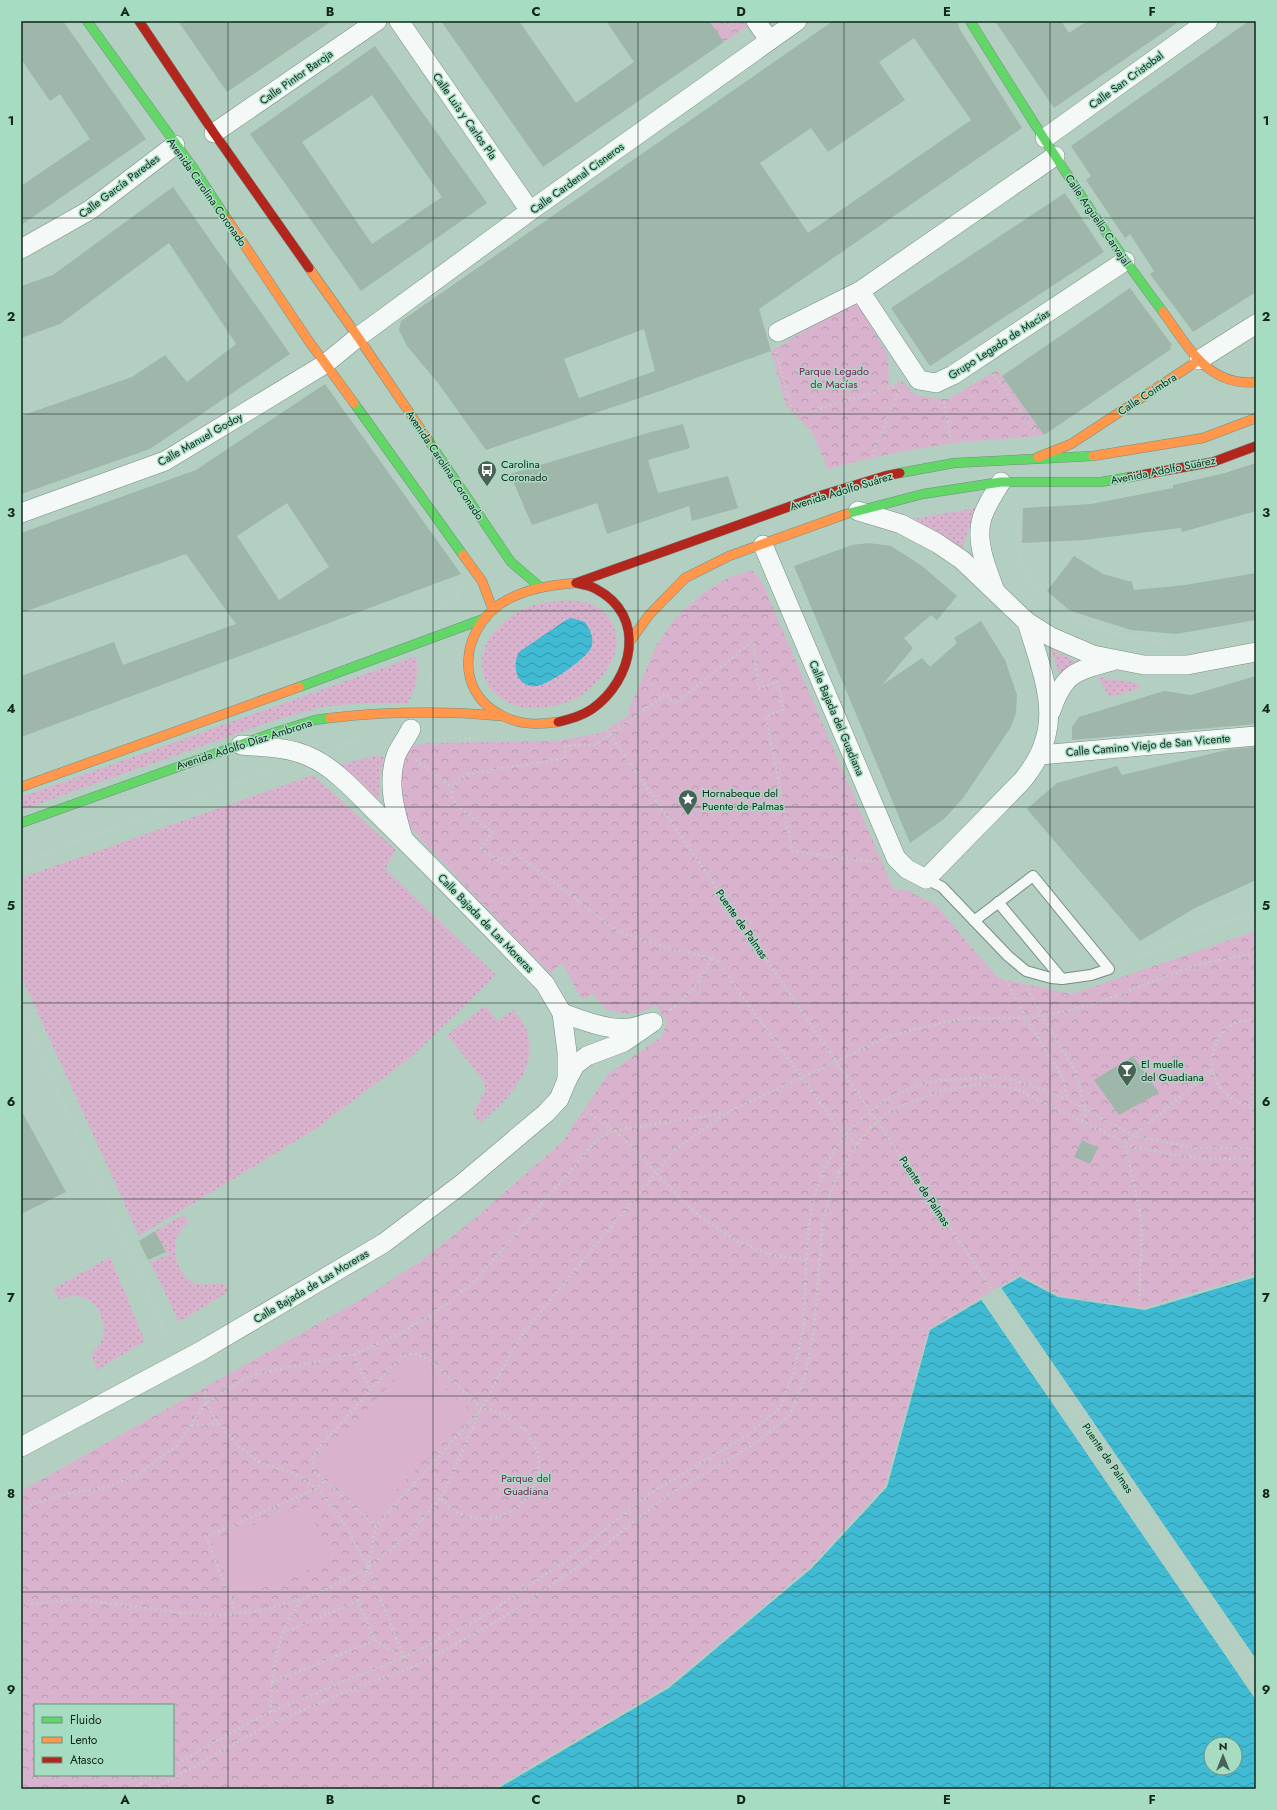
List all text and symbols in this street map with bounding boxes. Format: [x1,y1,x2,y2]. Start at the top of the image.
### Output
text: A [119,2,130,21]
text: B [326,2,335,21]
text: C [531,2,541,21]
text: D [736,2,746,21]
text: E [943,2,951,21]
text: F [1148,2,1156,21]
street label: Calle Pintor Baroja [256,46,336,108]
street label: Calle San Cristobal [1085,47,1167,113]
street label: Calle Luis y Carlos Pla [429,69,501,163]
text: 1 [8,111,14,130]
text: 1 [1263,111,1269,130]
street label: Avenida Carolina Coronado [163,134,251,250]
street label: Calle Cardenal Cisneros [527,138,628,218]
street label: Calle García Paredes [75,150,163,222]
street label: Calle Argüello Carvajal [1061,171,1135,269]
street label: Grupo Legado de Macías [945,305,1054,383]
text: 2 [7,307,15,326]
text: 2 [1262,307,1270,326]
park label: Parque Legado de Macías [799,363,869,392]
street label: Calle Coimbra [1114,369,1180,419]
street label: Avenida Carolina Coronado [402,407,488,523]
street label: Calle Manuel Godoy [155,408,246,470]
street label: Avenida Adolfo Suárez [1109,452,1217,488]
place label: Carolina Coronado [501,456,548,485]
bus stop icon: Carolina Coronado [476,459,498,487]
street label: Avenida Adolfo Suárez [788,468,894,514]
text: 3 [7,503,15,522]
text: 3 [1262,503,1270,522]
street label: Calle Bajada del Guadiana [805,658,869,778]
text: 4 [6,699,16,718]
text: 4 [1261,699,1271,718]
street label: Avenida Adolfo Díaz Ambrona [174,714,314,774]
street label: Calle Camino Viejo de San Vicente [1065,730,1231,760]
place label: Hornabeque del Puente de Palmas [702,785,784,814]
place icon: Hornabeque del Puente de Palmas [677,788,699,816]
street label: Calle Bajada de Las Moreras [434,870,538,976]
street label: Puente de Palmas [712,886,772,963]
text: 5 [7,896,15,915]
text: 5 [1262,896,1270,915]
place label: El muelle del Guadiana [1141,1056,1204,1085]
bar icon: El muelle del Guadiana [1116,1059,1138,1087]
text: 6 [7,1092,16,1111]
text: 6 [1262,1092,1271,1111]
street label: Puente de Palmas [896,1153,955,1230]
street label: Calle Bajada de Las Moreras [250,1245,372,1327]
text: 7 [7,1288,15,1307]
text: 7 [1262,1288,1270,1307]
street label: Puente de Palmas [1079,1420,1138,1497]
park label: Parque del Guadiana [501,1470,551,1499]
text: 8 [7,1484,15,1503]
text: 8 [1262,1484,1270,1503]
text: 9 [7,1680,16,1699]
text: 9 [1262,1680,1271,1699]
legend [34,1704,174,1776]
text: Fluido [70,1711,102,1729]
text: Lento [70,1731,98,1749]
north arrow [1203,1736,1243,1776]
text: N [1219,1738,1227,1754]
text: Atasco [70,1751,104,1769]
text: A [119,1790,130,1809]
text: B [326,1790,335,1809]
text: C [531,1790,541,1809]
text: D [736,1790,746,1809]
text: E [943,1790,951,1809]
text: F [1148,1790,1156,1809]

